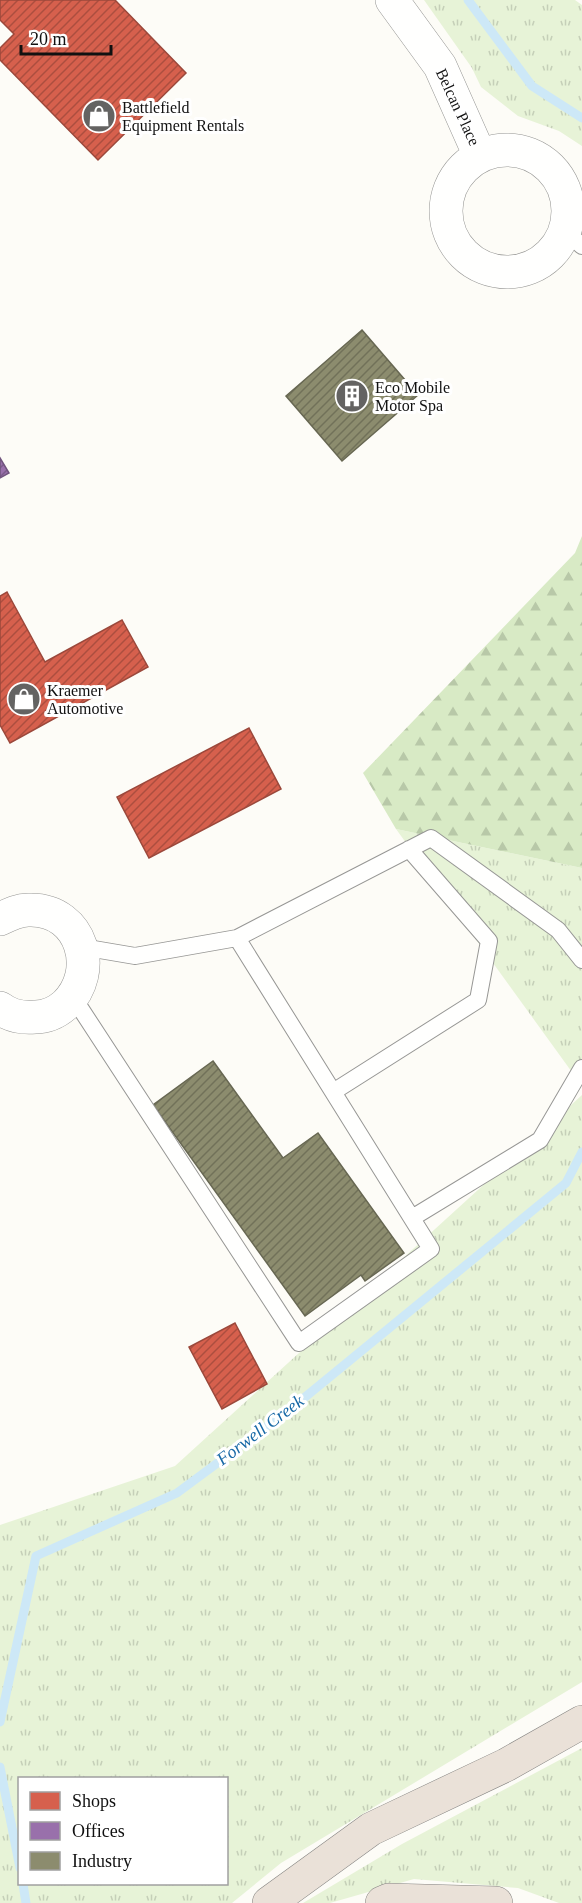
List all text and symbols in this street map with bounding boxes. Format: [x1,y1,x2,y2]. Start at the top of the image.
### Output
scale bar [21,18,111,56]
text: 20 m [30,29,67,49]
street label: Belcan Place [433,66,483,148]
shop icon: Battlefield Equipment Rentals [81,98,117,134]
place label: Battlefield Equipment Rentals [122,99,244,135]
building icon: Eco Mobile Motor Spa [334,378,370,414]
place label: Eco Mobile Motor Spa [375,379,450,415]
shop icon: Kraemer Automotive [6,681,42,717]
place label: Kraemer Automotive [47,682,123,717]
water label: Forwell Creek [212,1390,308,1470]
legend [18,1777,228,1885]
text: Shops [72,1791,116,1811]
text: Offices [72,1821,125,1841]
text: Industry [72,1851,132,1871]

